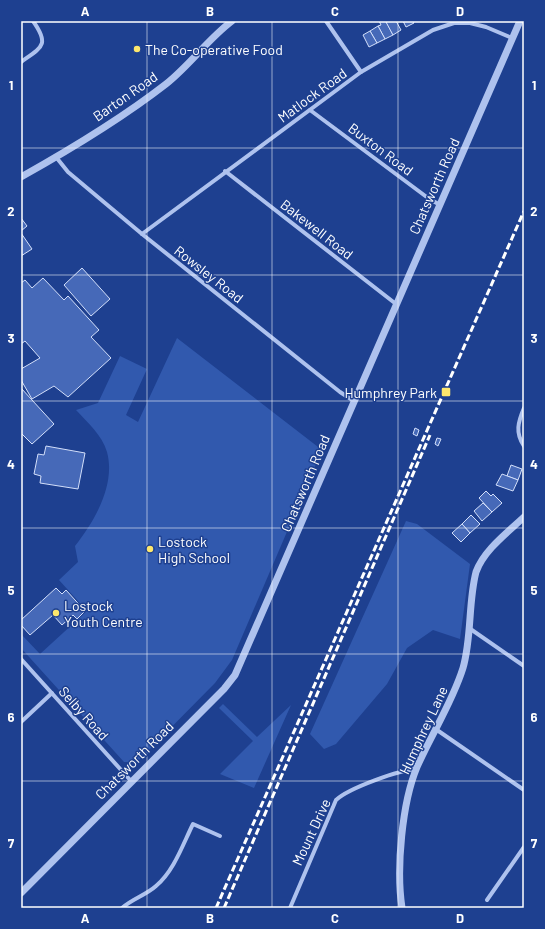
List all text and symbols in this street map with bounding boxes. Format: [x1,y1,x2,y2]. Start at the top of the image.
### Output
text: A [81,3,90,19]
text: B [206,3,214,19]
text: C [331,3,339,19]
text: D [456,3,464,19]
place label: The Co-operative Food [145,41,283,58]
marker: The Co-operative Food [132,44,142,54]
street label: Matlock Road [274,64,350,126]
street label: Barton Road [89,68,161,124]
text: 1 [9,77,13,93]
text: 1 [532,77,536,93]
street label: Buxton Road [345,119,417,179]
street label: Chatsworth Road [405,135,463,237]
street label: Bakewell Road [277,195,357,263]
text: 2 [7,203,15,219]
text: 2 [530,203,538,219]
street label: Rowsley Road [171,242,247,306]
text: 3 [7,330,15,346]
text: 3 [530,330,538,346]
place label: Humphrey Park [344,384,437,401]
marker: Humphrey Park [440,386,452,398]
street label: Chatsworth Road [277,432,333,534]
text: 4 [7,456,15,472]
text: 4 [530,456,538,472]
place label: Lostock High School [158,533,230,566]
marker: Lostock High School [145,544,155,554]
text: 5 [7,582,15,598]
text: 5 [530,582,538,598]
place label: Lostock Youth Centre [64,597,143,630]
marker: Lostock Youth Centre [51,608,61,618]
street label: Selby Road [55,683,113,743]
street label: Humphrey Lane [395,683,451,777]
text: 6 [8,709,15,725]
text: 6 [531,709,538,725]
street label: Chatsworth Road [91,717,177,803]
street label: Mount Drive [288,796,334,868]
text: 7 [8,835,15,851]
text: 7 [531,835,538,851]
text: A [81,910,90,926]
text: B [206,910,214,926]
text: C [331,910,339,926]
text: D [456,910,464,926]

